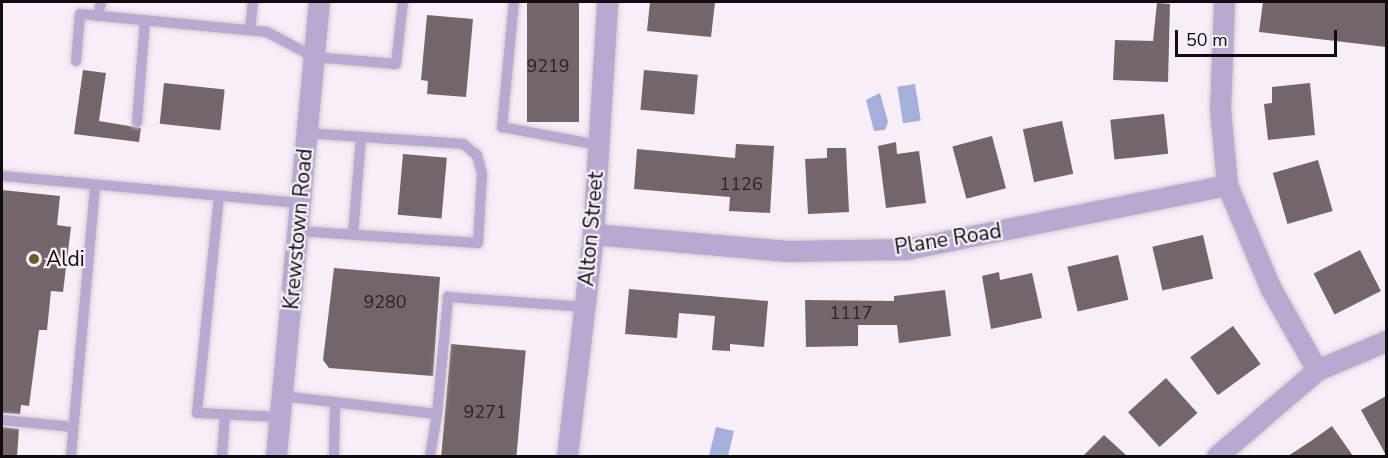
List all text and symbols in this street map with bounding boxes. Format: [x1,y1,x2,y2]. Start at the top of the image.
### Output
scale bar [1178,18,1340,56]
text: 50 m [1186,28,1228,52]
house number: 9219 [526,55,570,77]
street label: Krewstown Road [278,147,318,311]
street label: Alton Street [573,171,609,287]
house number: 1126 [719,173,763,195]
street label: Plane Road [893,218,1003,260]
place label: Aldi [46,246,85,272]
marker: Aldi [27,252,41,266]
house number: 9280 [363,291,407,313]
house number: 1117 [829,302,873,324]
house number: 9271 [463,401,507,423]

